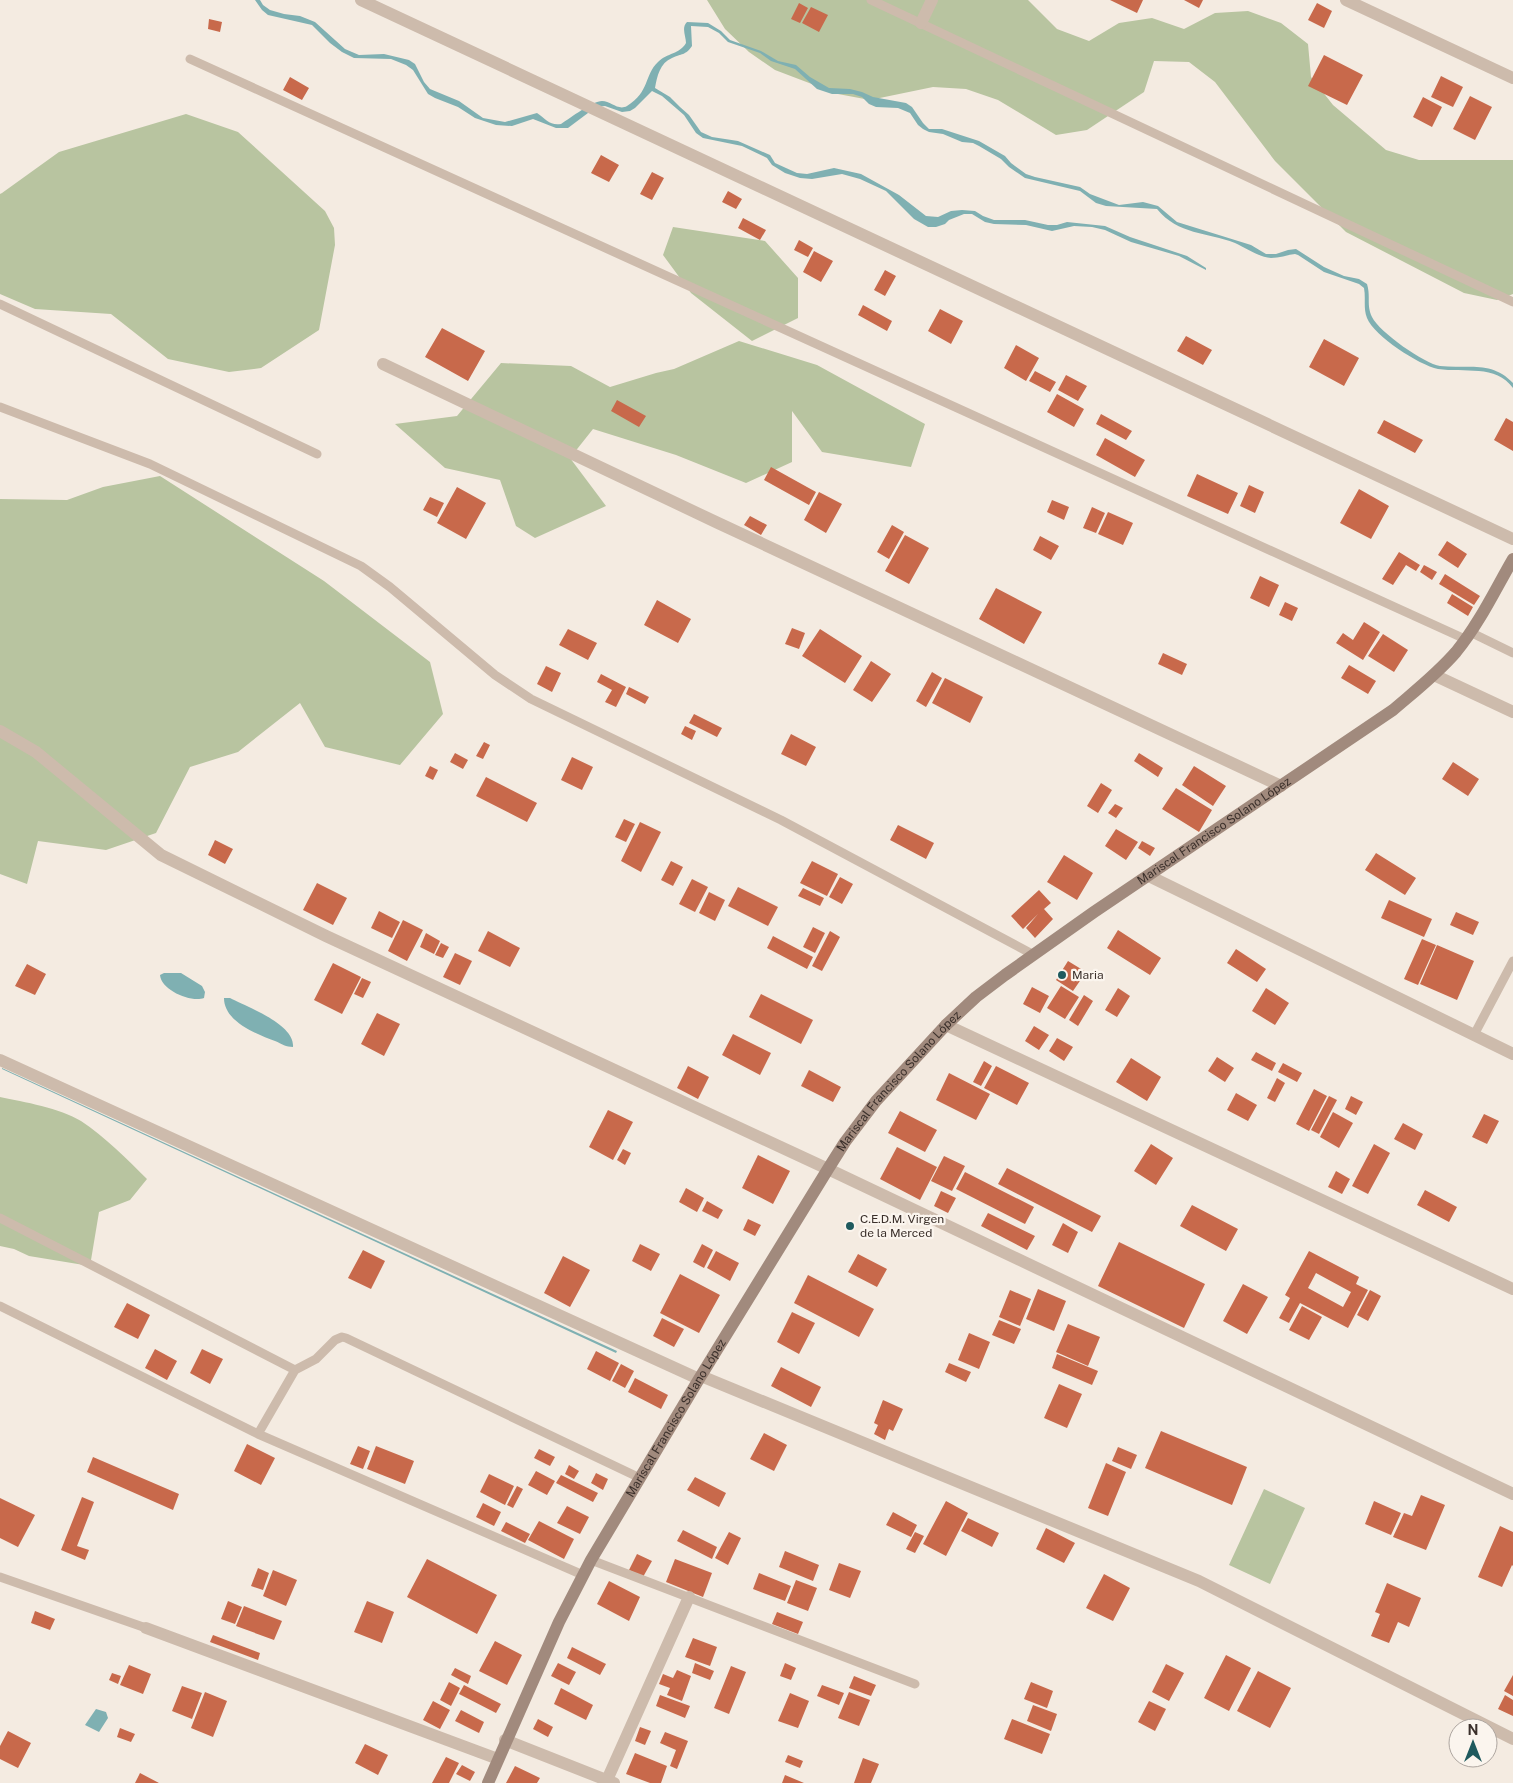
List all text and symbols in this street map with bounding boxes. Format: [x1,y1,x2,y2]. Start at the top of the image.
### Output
street label: Mariscal Francisco Solano López [1135,774,1294,888]
place label: Maria [1072,968,1104,982]
marker: Maria [1056,969,1068,981]
street label: Mariscal Francisco Solano López [834,1008,964,1154]
place label: C.E.D.M. Virgen de la Merced [860,1212,944,1240]
marker: C.E.D.M. Virgen de la Merced [844,1220,856,1232]
street label: Mariscal Francisco Solano López [623,1336,729,1500]
north arrow [1448,1718,1498,1768]
text: N [1468,1722,1478,1738]

